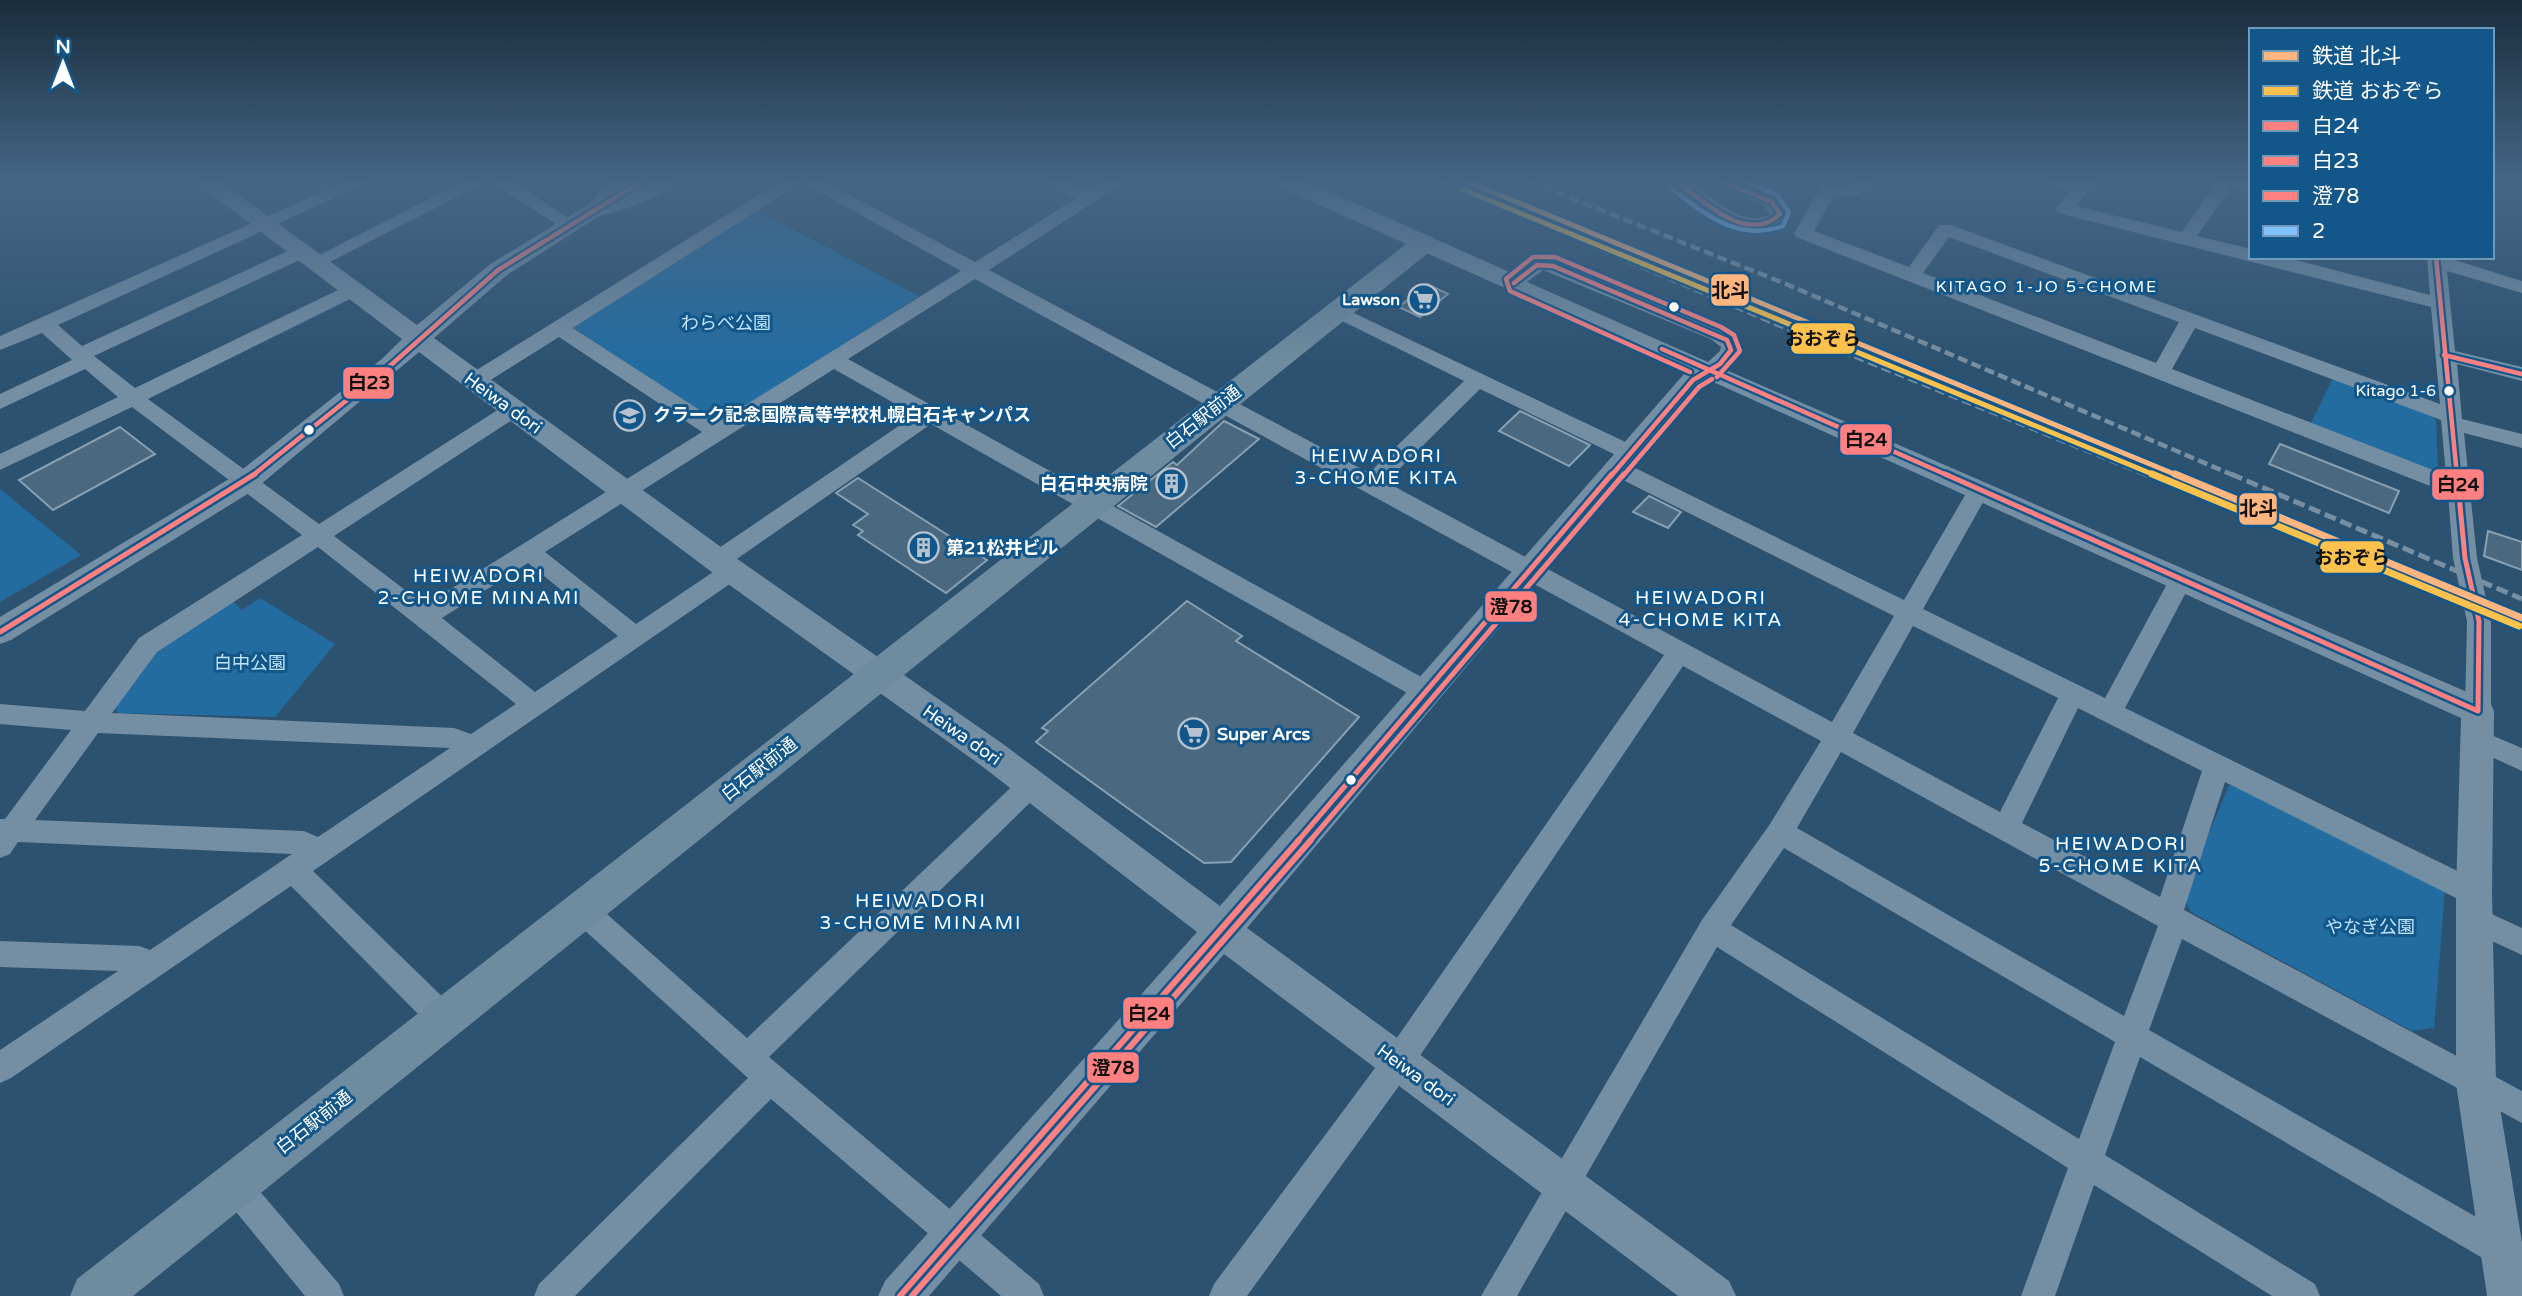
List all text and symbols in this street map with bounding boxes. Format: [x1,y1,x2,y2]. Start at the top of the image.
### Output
north arrow [28,28,98,98]
legend [2249,28,2494,259]
text: N [55,36,71,58]
text: 鉄道 北斗 [2312,44,2401,69]
text: 鉄道 おおぞら [2312,79,2443,104]
text: 白24 [2312,114,2359,139]
text: 白23 [2312,149,2359,174]
text: 澄78 [2312,184,2359,209]
text: 2 [2312,219,2325,244]
line badge: 北斗 [1710,273,1750,307]
district label: KITAGO 1-JO 5-CHOME [1936,277,2158,297]
text: 北斗 [1711,280,1749,302]
supermarket icon: Lawson [1406,283,1440,317]
place label: Lawson [1342,290,1400,310]
unlabelled marker [1667,300,1681,314]
park label: わらべ公園 [681,312,771,334]
line badge: おおぞら [1790,322,1856,355]
text: おおぞら [1785,328,1861,350]
line badge: 白23 [342,366,395,400]
street label: Heiwa dori [460,367,546,439]
text: 白23 [348,372,390,394]
street label: 白石駅前通 [1161,381,1245,453]
place label: Kitago 1-6 [2356,381,2436,401]
marker: Kitago 1-6 [2442,384,2456,398]
school or university icon: クラーク記念国際高等学校札幌白石キャンパス [613,398,647,432]
place label: クラーク記念国際高等学校札幌白石キャンパス [653,404,1031,426]
unlabelled marker [302,423,316,437]
line badge: 白24 [1839,423,1893,456]
text: 白24 [1845,429,1887,451]
district label: HEIWADORI 3-CHOME KITA [1295,445,1459,489]
building icon: 白石中央病院 [1154,467,1188,501]
line badge: 白24 [2431,468,2485,501]
place label: 白石中央病院 [1040,473,1148,495]
text: 白24 [2437,474,2479,496]
line badge: 北斗 [2238,492,2278,526]
text: 北斗 [2239,498,2277,520]
building icon: 第21松井ビル [906,531,940,565]
place label: 第21松井ビル [946,537,1059,559]
line badge: おおぞら [2319,540,2385,574]
text: おおぞら [2314,547,2390,569]
district label: HEIWADORI 2-CHOME MINAMI [377,565,581,609]
district label: HEIWADORI 4-CHOME KITA [1619,587,1783,631]
line badge: 澄78 [1484,590,1538,623]
text: 澄78 [1490,596,1532,618]
park label: 白中公園 [214,652,286,674]
street label: Heiwa dori [919,700,1005,770]
supermarket icon: Super Arcs [1177,717,1211,751]
place label: Super Arcs [1217,723,1311,745]
street label: 白石駅前通 [717,733,801,805]
unlabelled marker [1344,773,1358,787]
district label: HEIWADORI 5-CHOME KITA [2039,833,2203,877]
district label: HEIWADORI 3-CHOME MINAMI [819,890,1023,934]
park label: やなぎ公園 [2325,916,2415,938]
line badge: 白24 [1122,996,1175,1030]
text: 白24 [1128,1003,1170,1025]
street label: Heiwa dori [1373,1039,1459,1111]
line badge: 澄78 [1086,1051,1140,1084]
text: 澄78 [1092,1057,1134,1079]
street label: 白石駅前通 [272,1086,356,1158]

